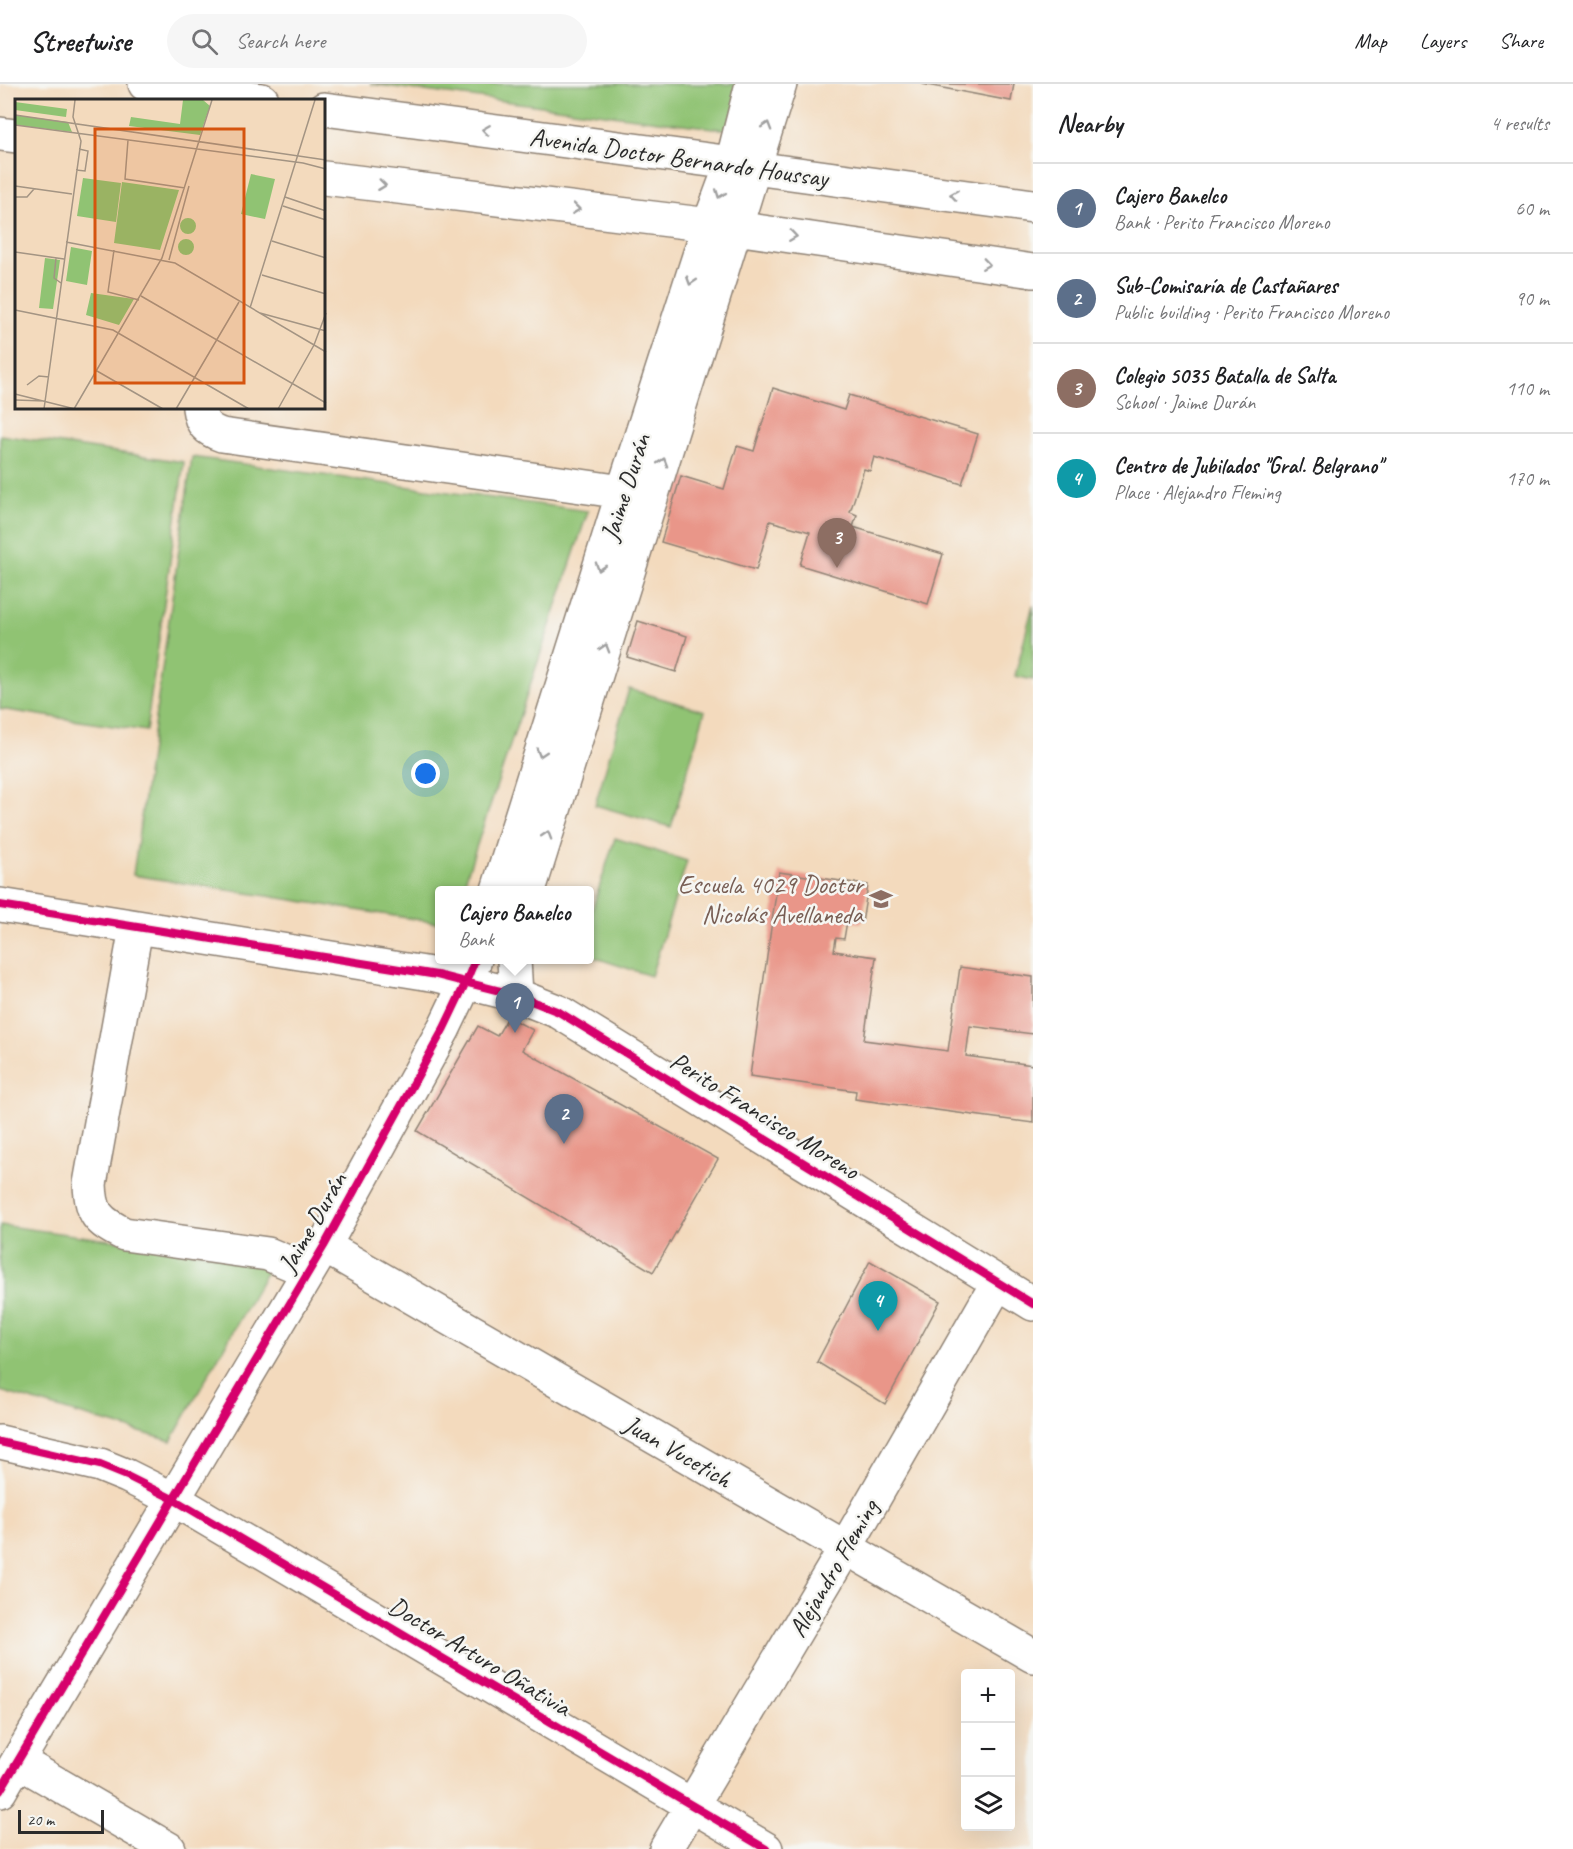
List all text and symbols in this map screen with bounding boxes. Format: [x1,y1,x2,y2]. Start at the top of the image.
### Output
search box [167,14,587,68]
text: Streetwise [30,24,131,59]
icon: search [188,25,221,58]
text: Search here [236,27,325,55]
text: Map [1354,28,1387,54]
text: Layers [1420,28,1466,54]
text: Share [1499,28,1543,54]
inset map [15,99,326,410]
text: Nearby [1057,107,1122,140]
text: 4 results [1490,111,1549,136]
street label: Avenida Doctor Bernardo Houssay [528,120,832,195]
one-way arrow [760,121,772,132]
one-way arrow [482,125,491,137]
one-way arrow [377,178,387,190]
text: Cajero Banelco [1114,182,1226,210]
one-way arrow [715,188,728,199]
one-way arrow [950,190,959,202]
text: 1 [1072,196,1081,221]
text: 60 m [1515,196,1549,221]
one-way arrow [571,202,580,214]
text: Bank · Perito Francisco Moreno [1114,210,1330,235]
one-way arrow [788,230,797,242]
one-way arrow [981,257,990,269]
text: Sub-Comisaría de Castañares [1114,272,1337,300]
one-way arrow [686,275,698,286]
text: 2 [1072,286,1081,311]
text: 90 m [1515,286,1549,311]
text: Public building · Perito Francisco Moreno [1114,300,1389,325]
text: Colegio 5035 Batalla de Salta [1114,362,1335,390]
text: 3 [1072,376,1081,401]
text: 110 m [1506,376,1549,401]
text: School · Jaime Durán [1114,390,1255,415]
street label: Jaime Durán [592,428,659,547]
text: Centro de Jubilados "Gral. Belgrano" [1114,452,1382,480]
one-way arrow [656,457,668,468]
text: 4 [1072,466,1081,491]
text: 170 m [1506,466,1549,491]
text: Place · Alejandro Fleming [1114,480,1281,505]
pin: 3 [818,518,856,568]
one-way arrow [595,561,607,571]
one-way arrow [598,644,610,654]
one-way arrow [536,747,548,758]
your location [411,759,440,788]
one-way arrow [540,830,552,841]
place label: Escuela 4029 Doctor Nicolás Avellaneda [678,868,866,931]
popup [435,886,594,964]
school or university icon: Escuela 4029 Doctor Nicolás Avellaneda [868,886,894,912]
text: Cajero Banelco [458,899,571,927]
text: Bank [458,927,494,952]
pin: 1 [496,984,534,1033]
street label: Perito Francisco Moreno [664,1044,867,1188]
pin: 2 [544,1094,584,1144]
street label: Jaime Durán [270,1165,355,1280]
pin: 4 [858,1282,898,1331]
street label: Juan Vucetich [616,1406,739,1496]
street label: Alejandro Fleming [781,1492,887,1643]
street label: Doctor Arturo Oñativia [383,1589,578,1725]
map controls [961,1669,1015,1831]
button: + [961,1669,1015,1723]
button: − [961,1723,1015,1777]
button: layers [961,1777,1015,1831]
scale bar [18,1807,104,1834]
text: 20 m [27,1810,54,1830]

